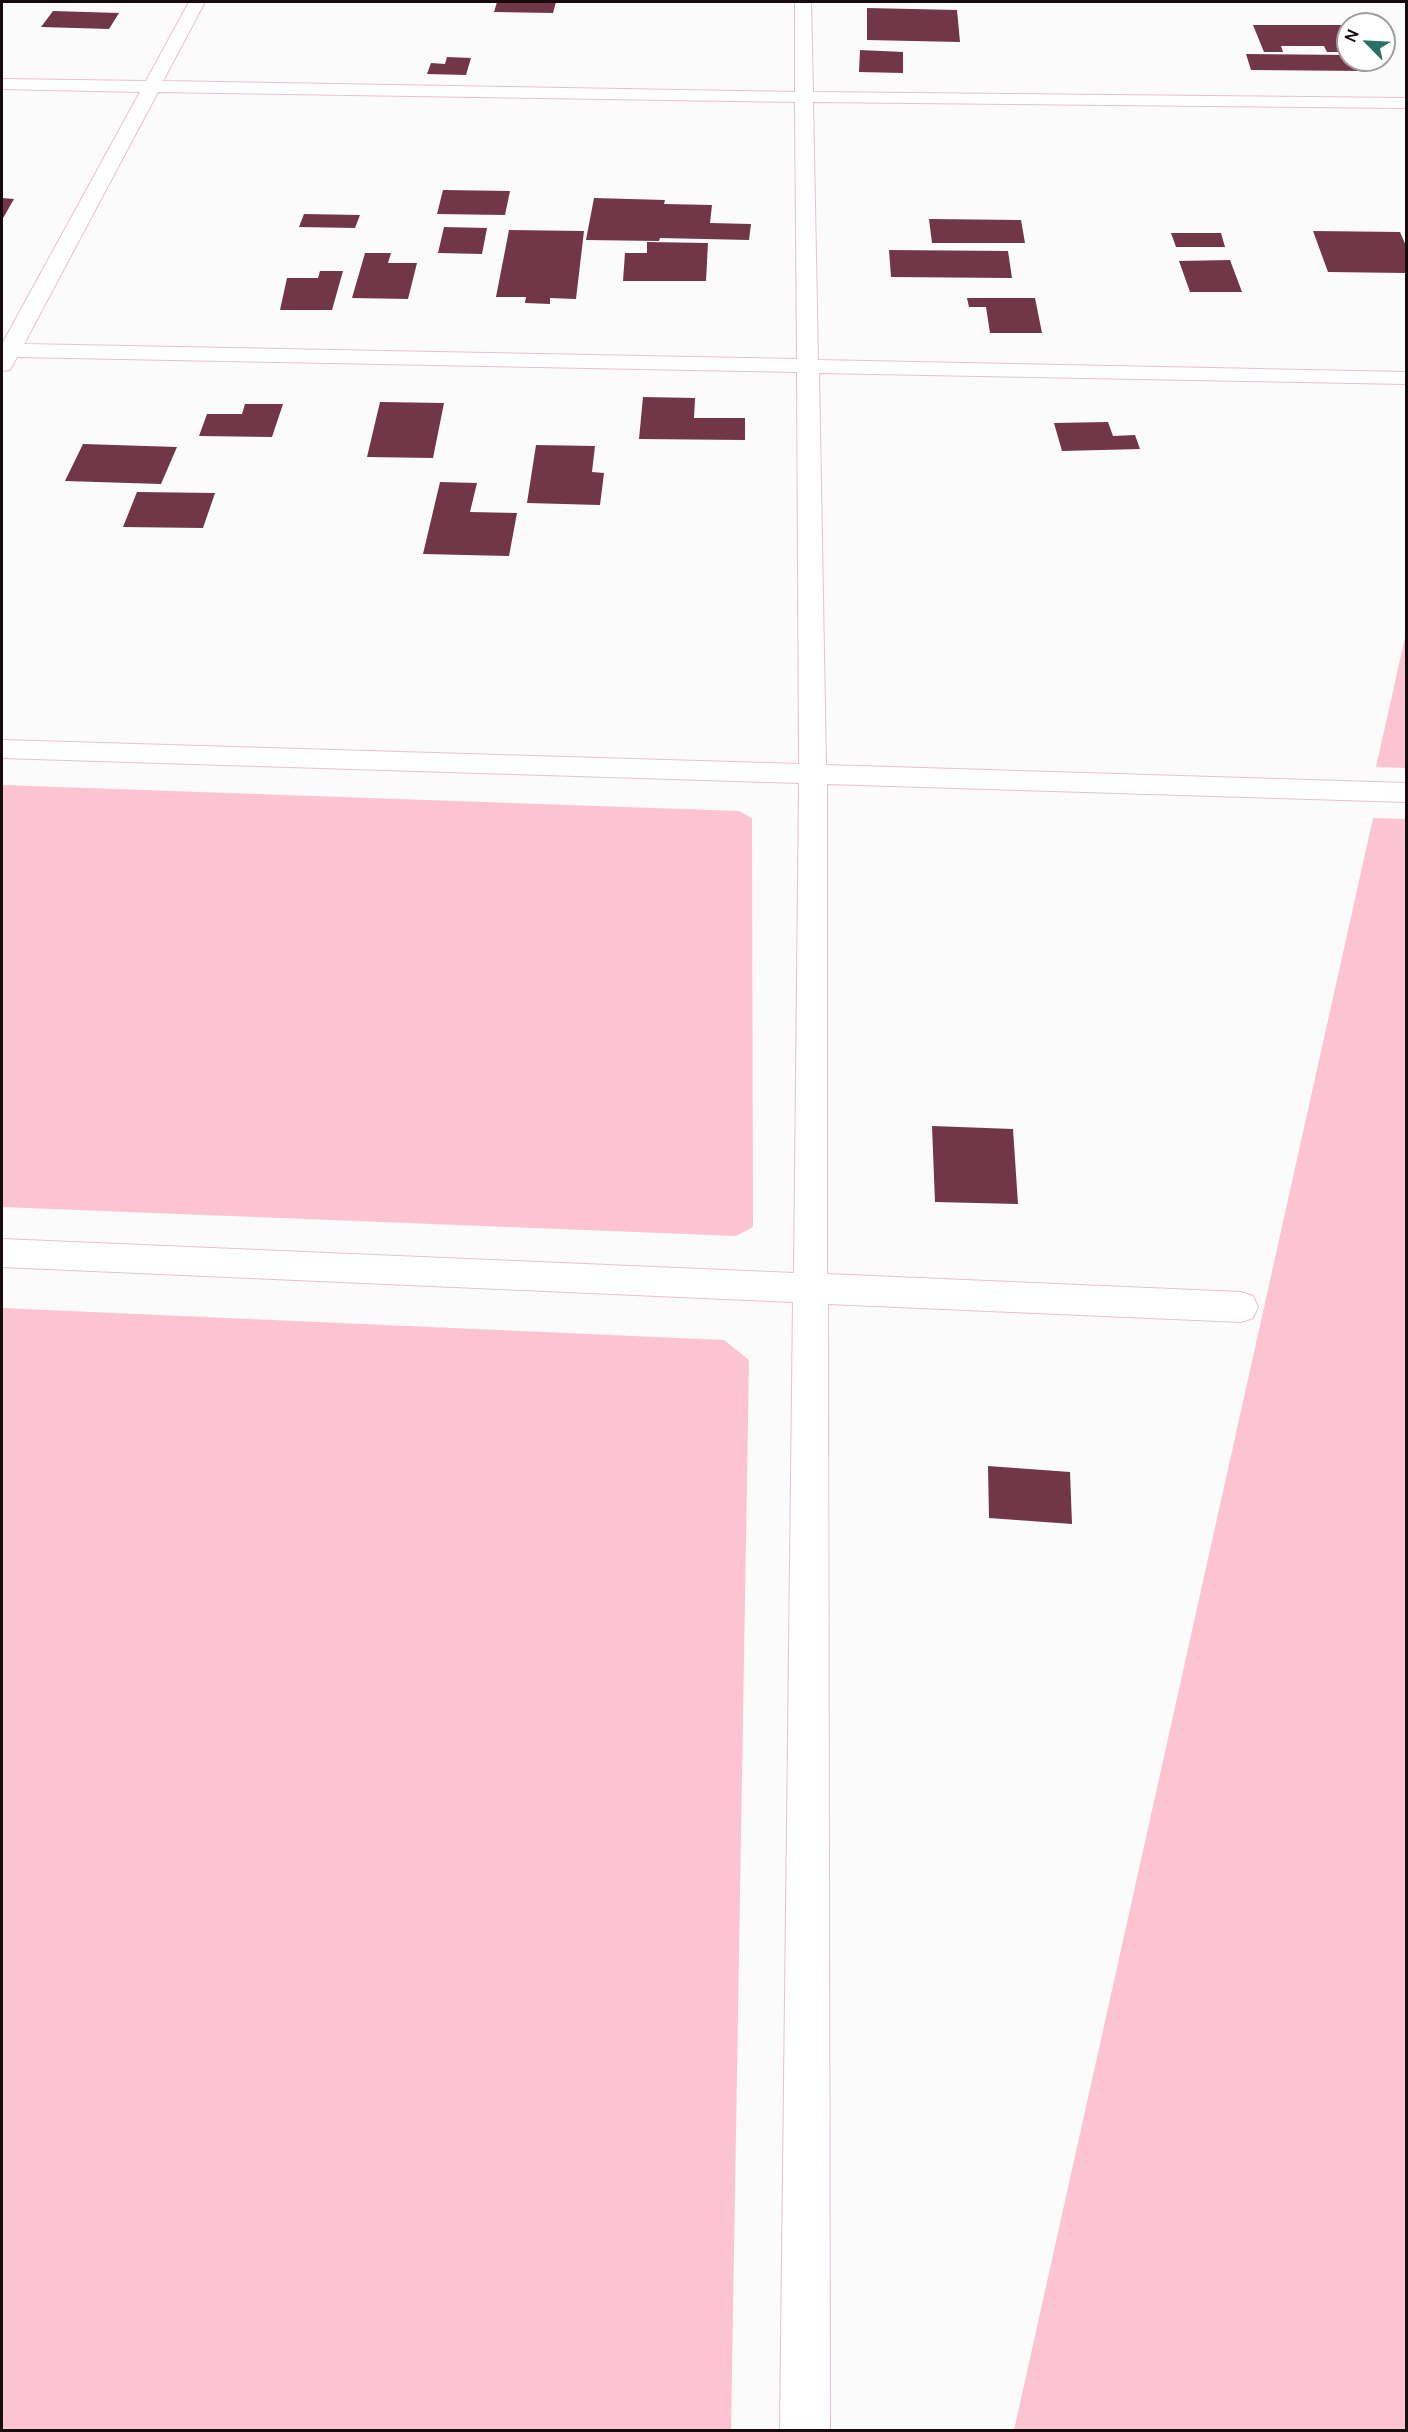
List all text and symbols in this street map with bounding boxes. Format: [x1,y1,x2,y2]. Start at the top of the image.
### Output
north arrow [1336,12,1396,72]
text: N [1339,26,1364,45]

